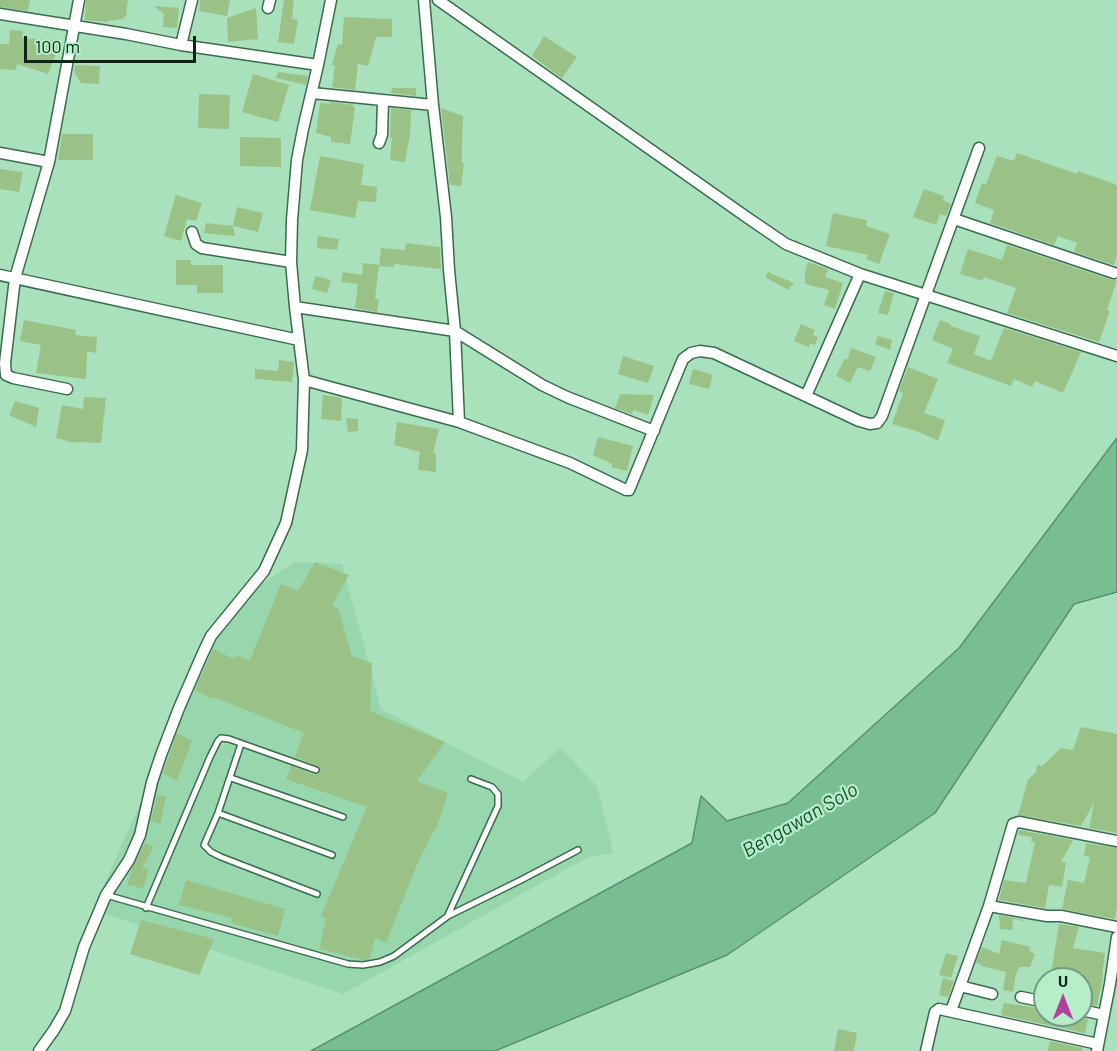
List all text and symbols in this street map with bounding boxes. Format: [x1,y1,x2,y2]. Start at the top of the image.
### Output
scale bar [27,24,200,62]
text: 100 m [35,35,80,57]
water label: Bengawan Solo [738,777,862,863]
north arrow [1033,967,1093,1027]
text: U [1058,971,1068,990]

